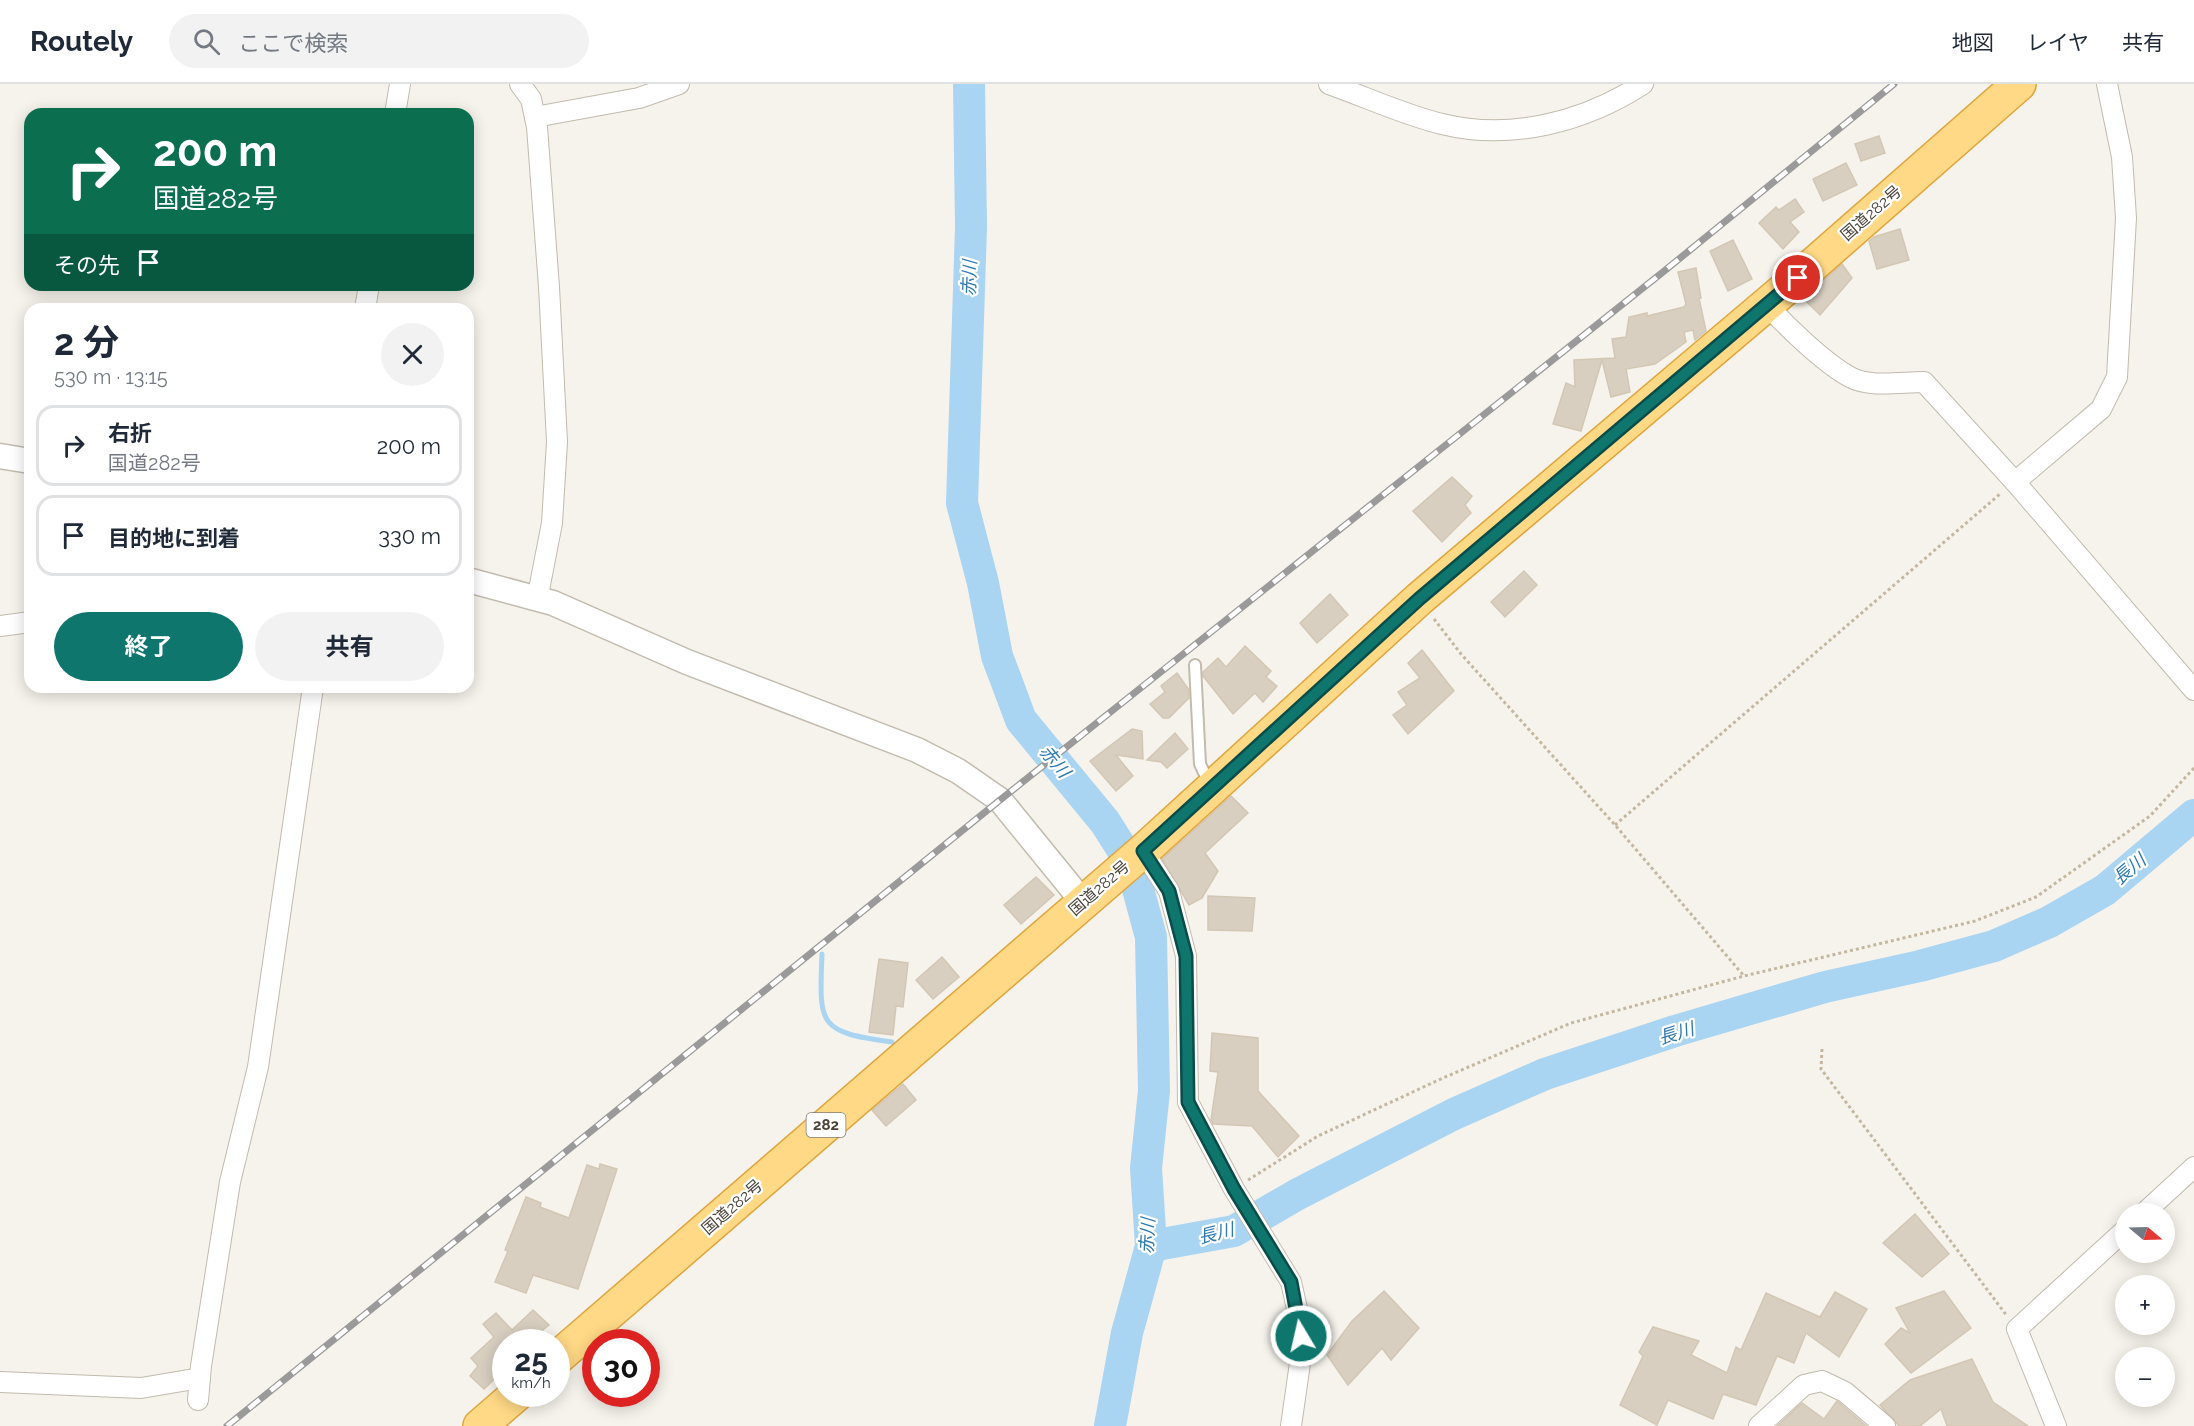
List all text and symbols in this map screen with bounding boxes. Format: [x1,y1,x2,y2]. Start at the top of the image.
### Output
search box [169,14,589,68]
text: Routely [30,25,133,58]
icon: search [190,25,223,58]
text: ここで検索 [238,30,348,56]
text: 地図 [1952,30,1994,55]
text: レイヤ [2027,30,2089,55]
text: 共有 [2122,30,2164,55]
text: 200 m [153,127,277,176]
icon: right [54,132,132,210]
street label: 国道282号 [1837,181,1905,245]
text: 国道282号 [153,183,278,214]
icon: arrive [132,246,165,279]
text: その先 [54,252,120,278]
pin [1772,252,1823,303]
water label: 赤川 [958,258,980,296]
icon: arrive [1781,261,1814,294]
text: 2 分 [54,321,119,363]
button: close [381,323,444,386]
text: 530 m · 13:15 [54,365,168,389]
text: 右折 [108,420,152,446]
icon: right [57,429,90,462]
text: 200 m [377,433,441,459]
text: 国道282号 [108,451,201,475]
icon: arrive [57,519,90,552]
text: 330 m [378,523,441,549]
text: 目的地に到着 [108,525,240,551]
button: 終了 [54,612,243,681]
button: 共有 [255,612,444,681]
water label: 赤川 [1035,740,1076,783]
water label: 長川 [2108,848,2151,889]
street label: 国道282号 [1065,856,1133,920]
water label: 長川 [1656,1017,1698,1048]
road number: 282 [806,1113,846,1137]
street label: 国道282号 [698,1175,766,1239]
north arrow [2115,1203,2175,1263]
map controls [2115,1203,2175,1407]
water label: 赤川 [1136,1215,1159,1255]
water label: 長川 [1196,1218,1238,1248]
button: + [2115,1275,2175,1335]
position arrow [1269,1304,1333,1368]
speed limit sign: 30 [582,1329,660,1407]
text: 25 [514,1343,548,1378]
button: − [2115,1347,2175,1407]
text: km/h [511,1374,551,1392]

